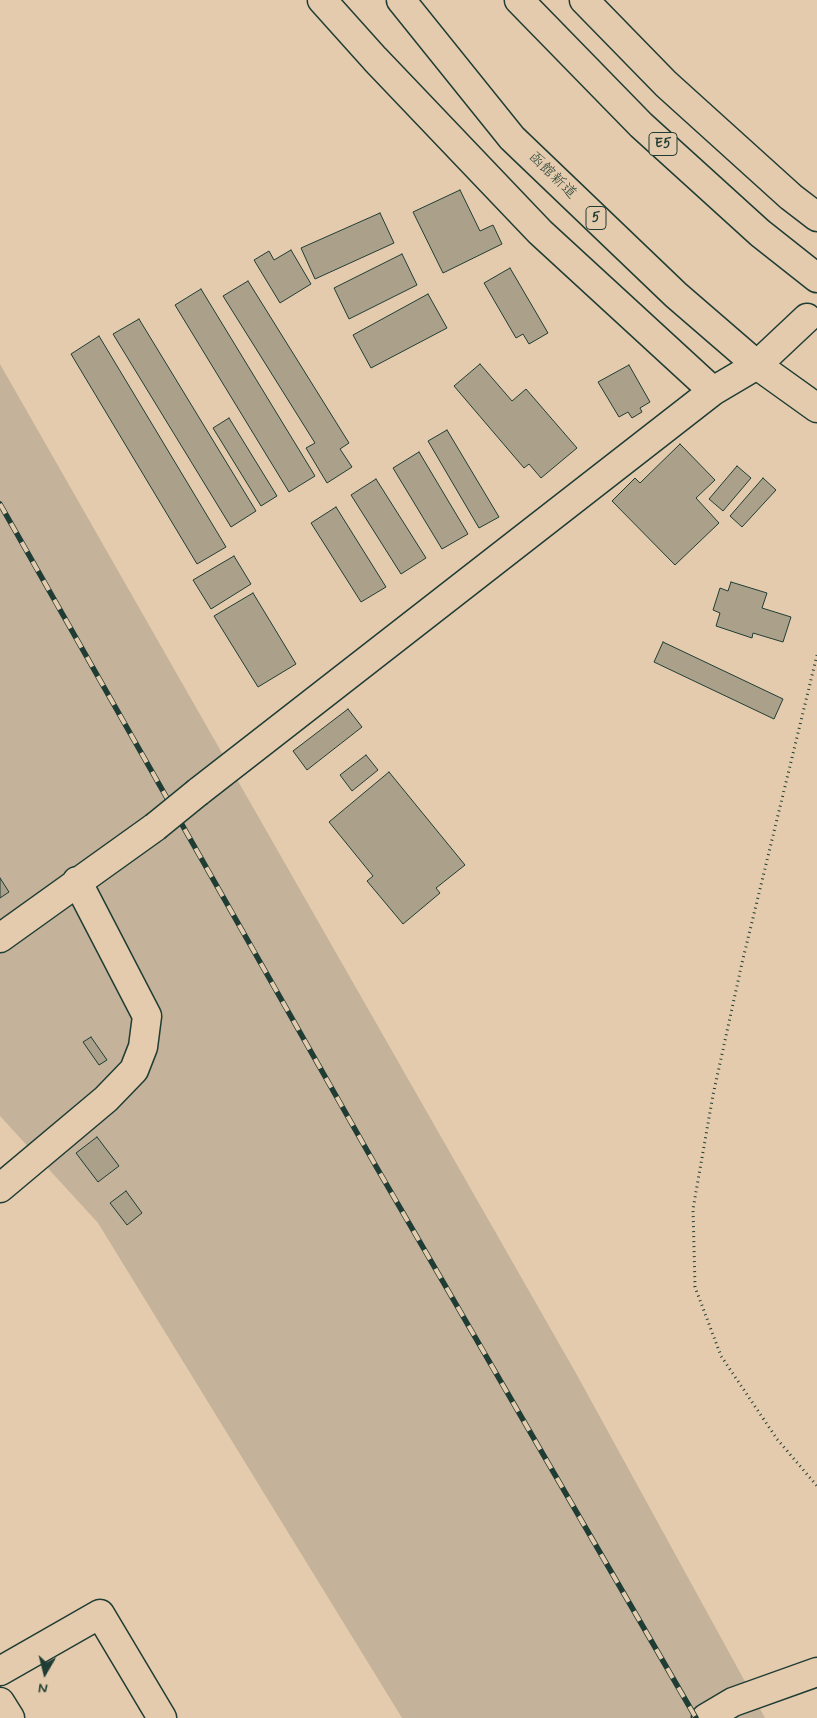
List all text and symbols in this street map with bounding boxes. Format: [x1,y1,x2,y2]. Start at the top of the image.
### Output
road number: E5 [649,132,677,156]
street label: 函館新道 [524,149,580,203]
road number: 5 [586,207,606,230]
north arrow [20,1648,70,1698]
text: N [37,1678,49,1697]

